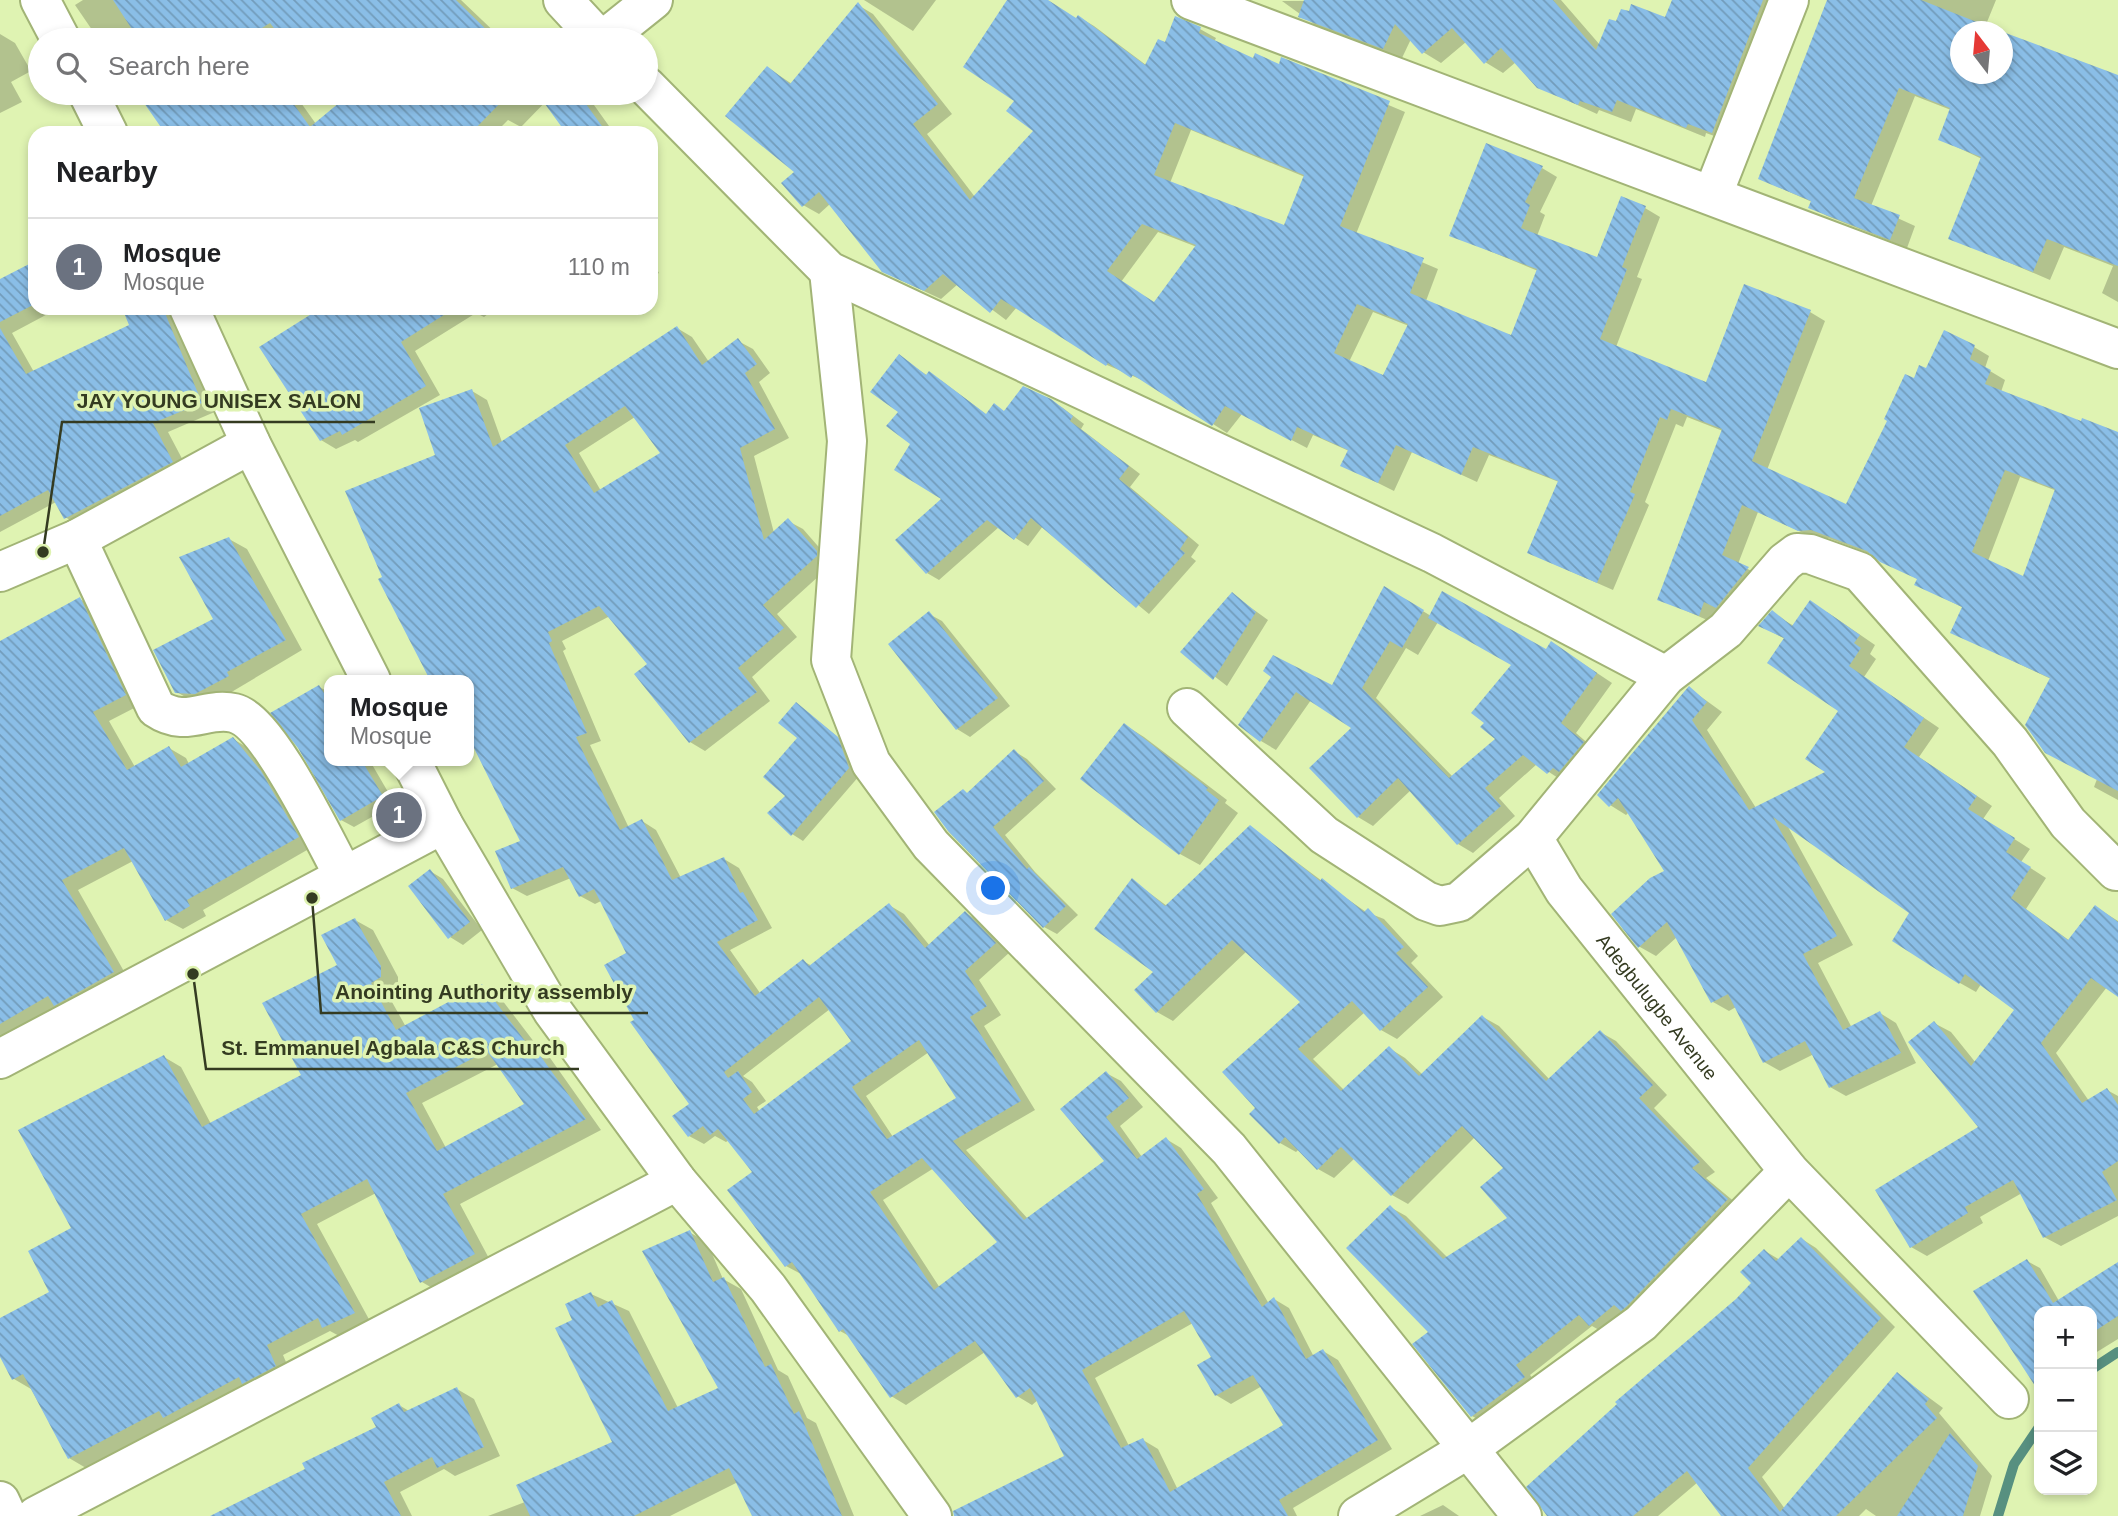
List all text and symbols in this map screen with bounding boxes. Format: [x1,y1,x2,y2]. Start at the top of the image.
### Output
north arrow [1950,21,2013,84]
search box [28,28,658,105]
icon: search [52,48,90,86]
text: Search here [108,51,250,81]
text: Nearby [56,155,158,188]
text: Mosque [123,238,221,268]
text: 1 [73,254,85,280]
text: 110 m [568,254,630,280]
text: Mosque [123,269,205,295]
callout: JAY YOUNG UNISEX SALON [62,380,375,422]
text: JAY YOUNG UNISEX SALON [77,389,361,412]
popup [324,675,474,766]
text: Mosque [350,692,448,722]
text: Mosque [350,723,432,749]
pin: 1 [376,789,422,841]
your location [976,871,1010,905]
street label: Adegbulugbe Avenue [1592,930,1722,1084]
callout: Anointing Authority assembly [321,971,648,1013]
text: Anointing Authority assembly [335,980,633,1003]
callout: St. Emmanuel Agbala C&S Church [206,1027,579,1069]
text: St. Emmanuel Agbala C&S Church [221,1036,565,1059]
map controls [2034,1306,2097,1495]
button: + [2034,1306,2097,1369]
button: − [2034,1369,2097,1432]
button: layers [2034,1432,2097,1495]

